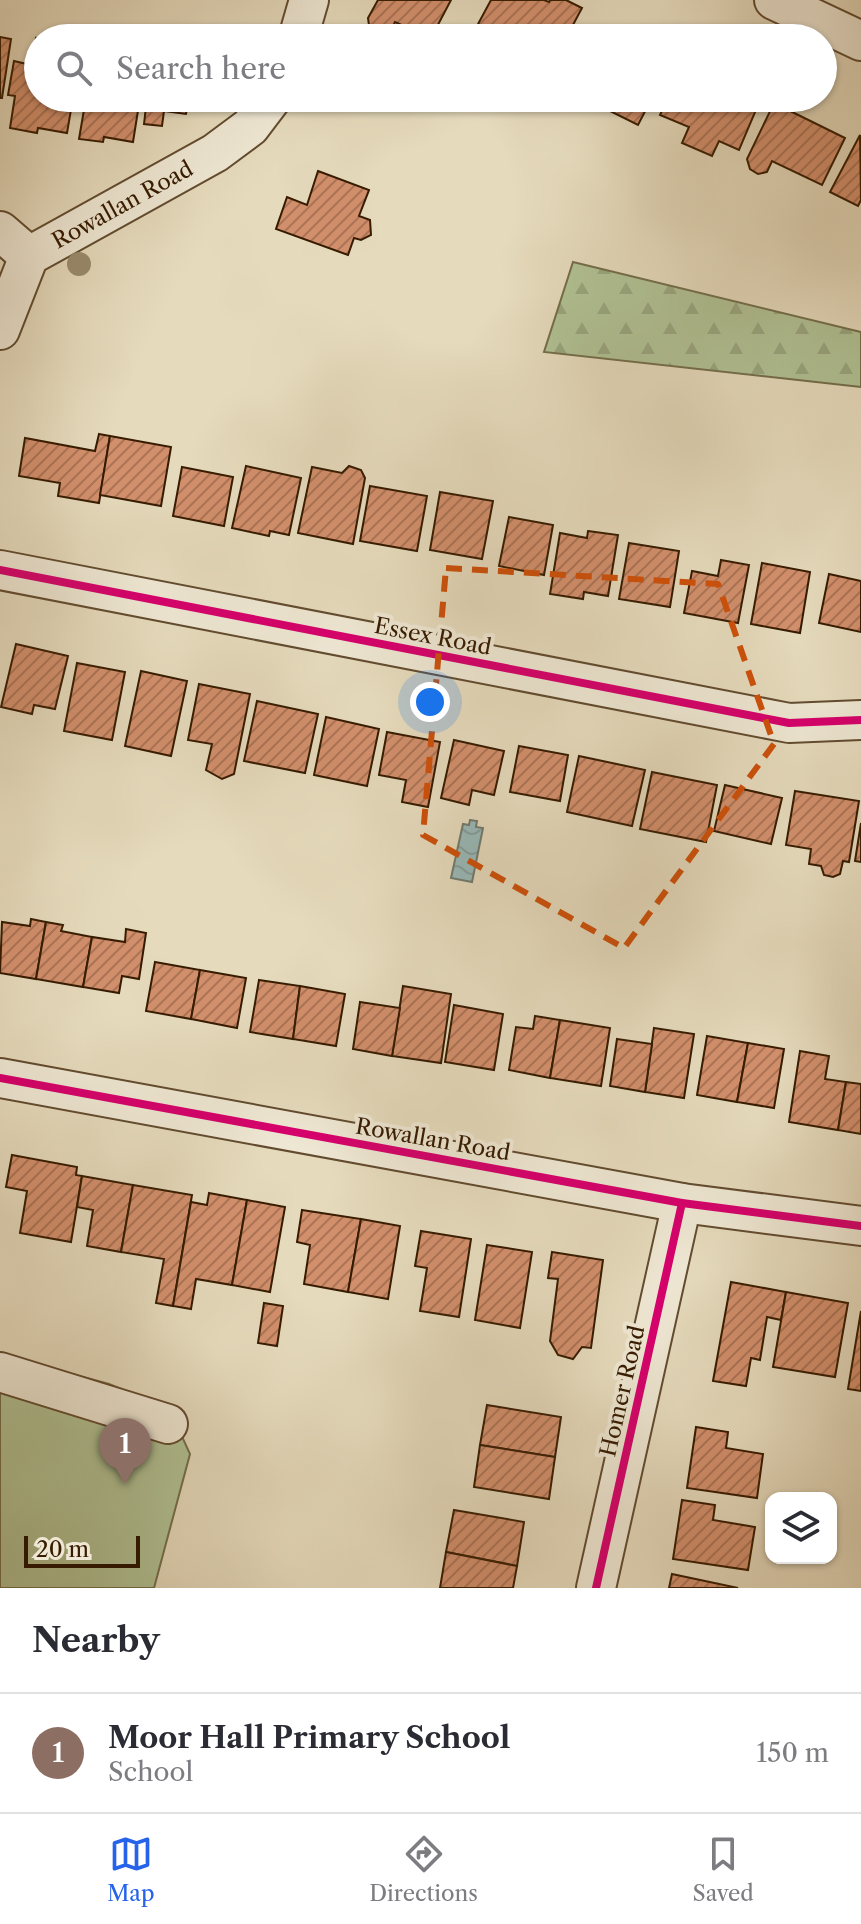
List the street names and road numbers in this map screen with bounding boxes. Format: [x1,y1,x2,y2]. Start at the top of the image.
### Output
street label: Rowallan Road [47,155,198,255]
street label: Essex Road [372,612,494,661]
street label: Rowallan Road [353,1113,512,1166]
street label: Homer Road [594,1323,651,1459]

